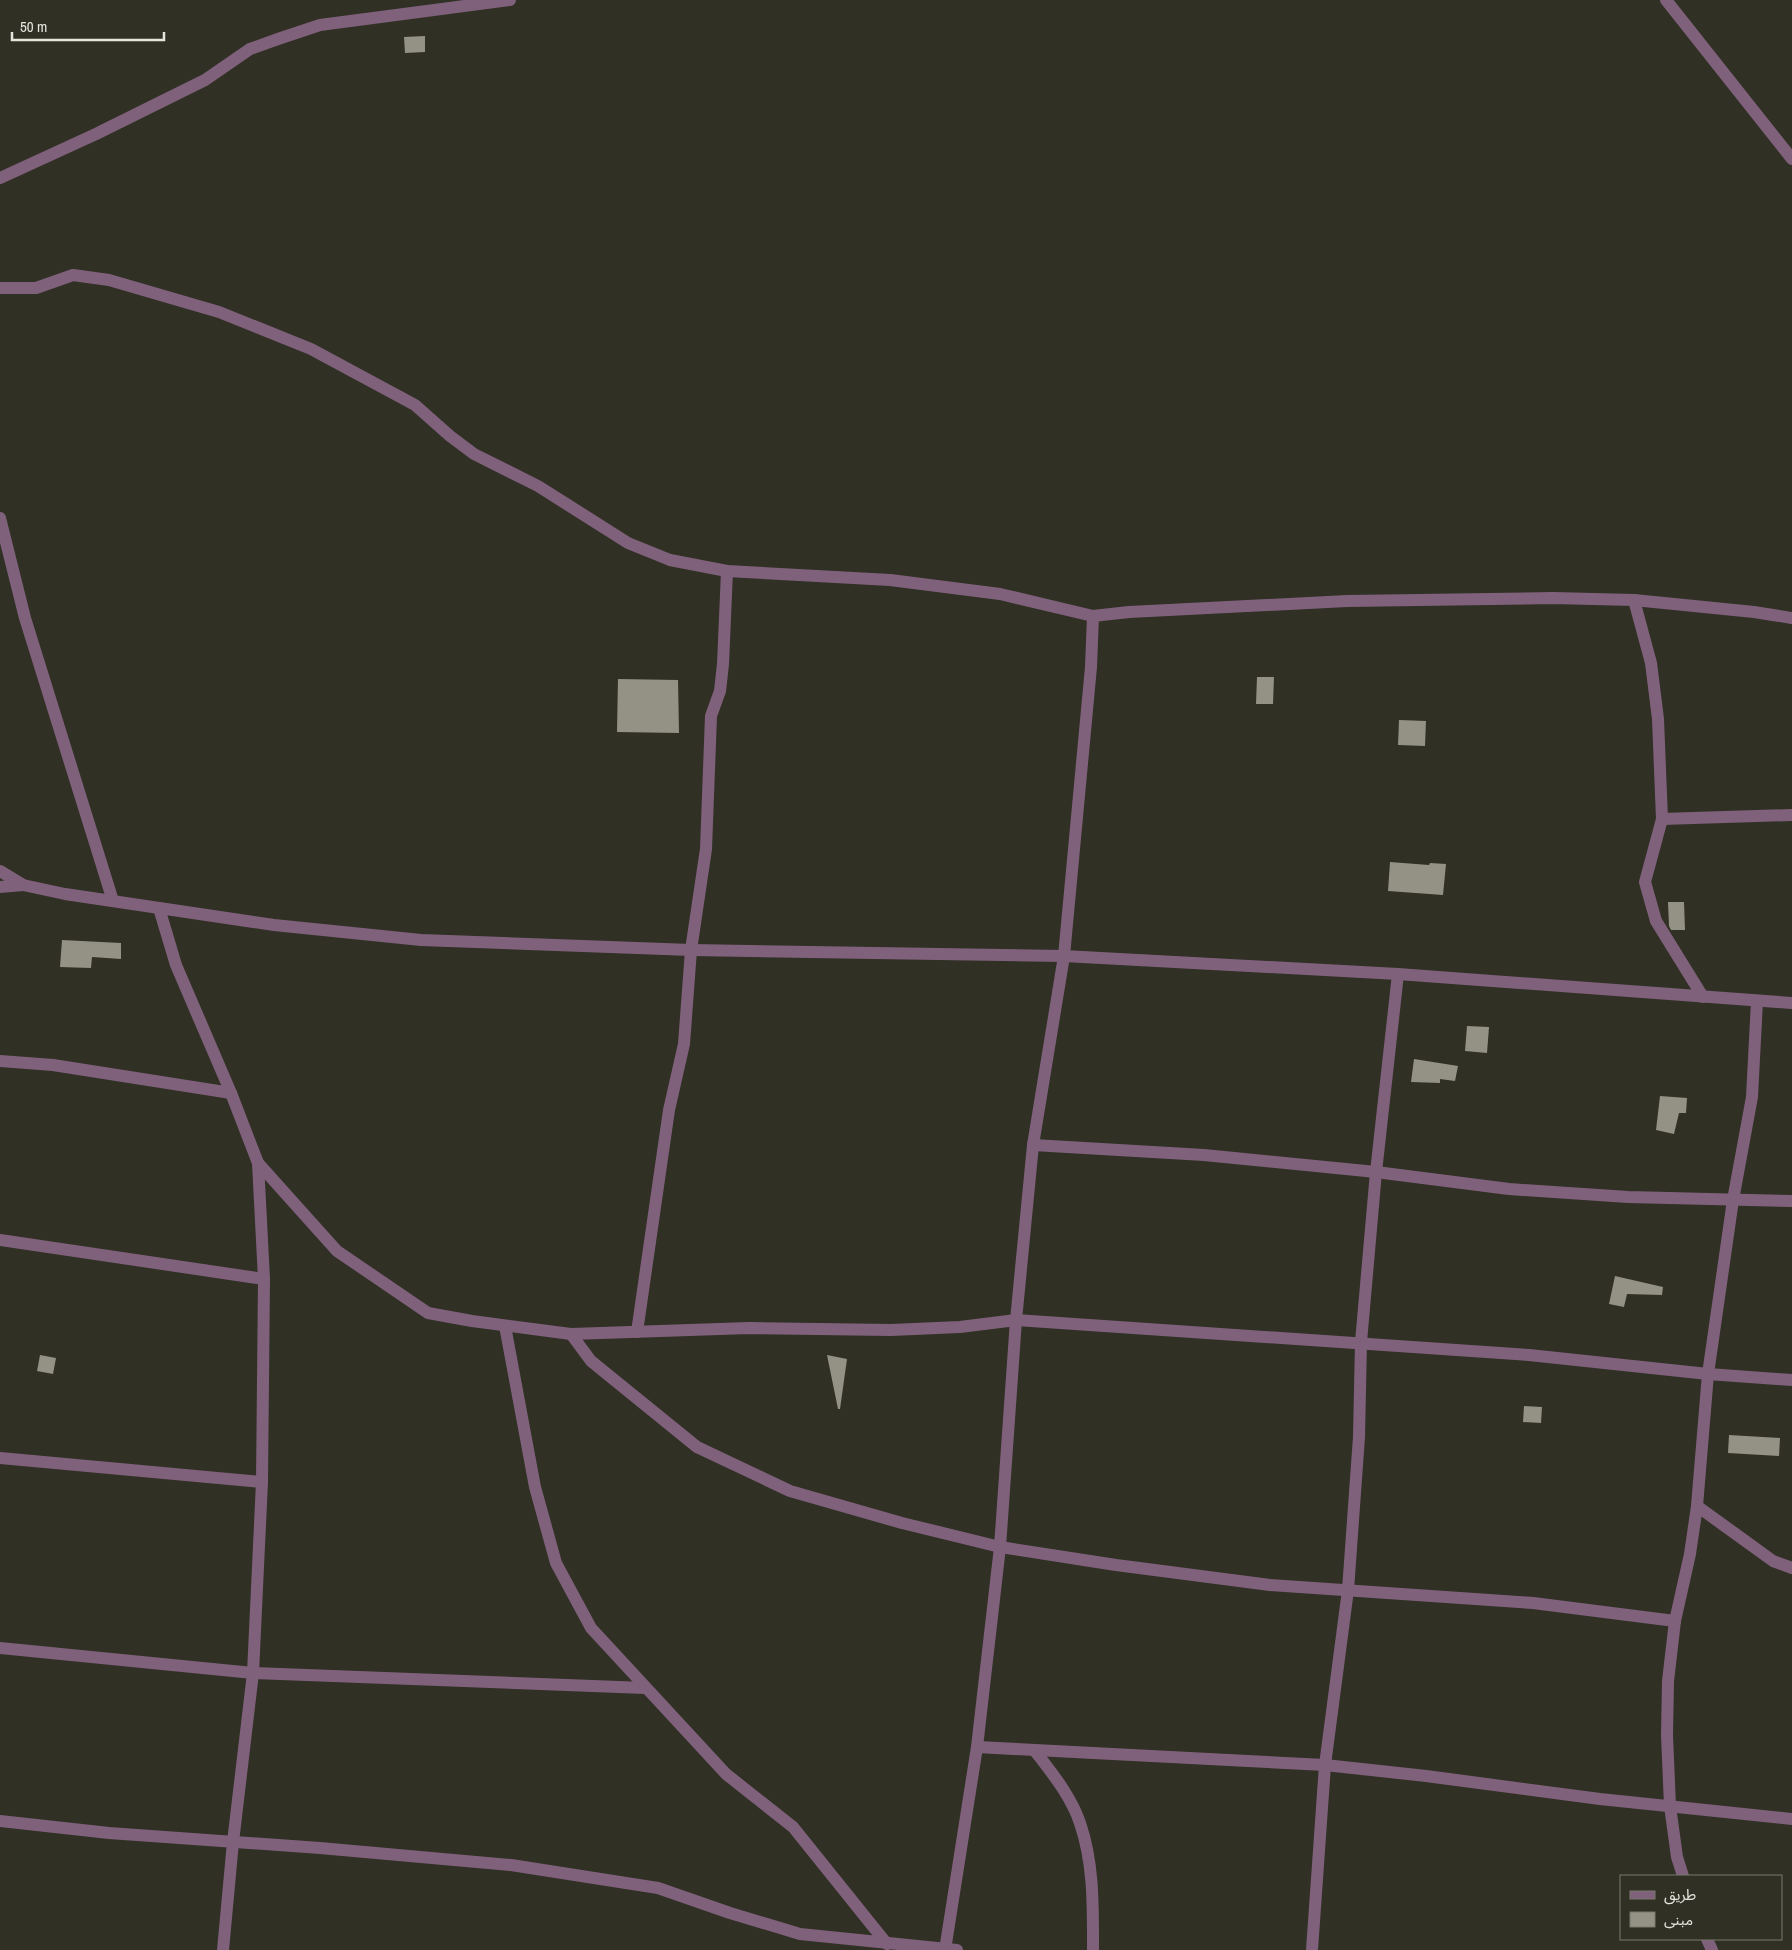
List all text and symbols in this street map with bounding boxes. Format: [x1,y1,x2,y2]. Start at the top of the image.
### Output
scale bar [12,10,165,42]
text: 50 m [20,16,47,37]
legend [1620,1875,1782,1940]
text: طريق [1664,1884,1696,1905]
text: مبنى [1664,1909,1693,1930]

